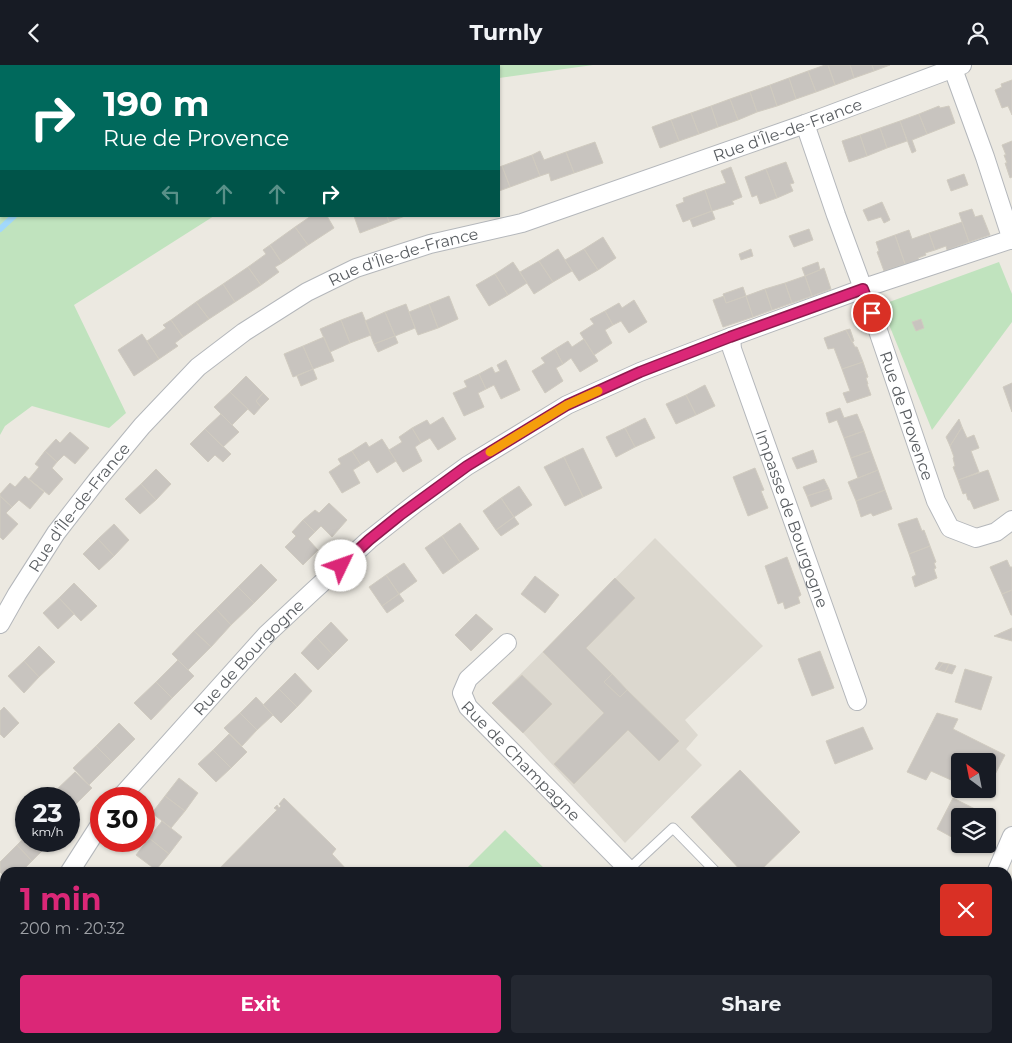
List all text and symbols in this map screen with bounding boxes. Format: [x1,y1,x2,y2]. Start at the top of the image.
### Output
icon: back [20,19,48,47]
text: Turnly [470,19,542,46]
icon: person [964,19,992,47]
text: 190 m [103,82,209,125]
icon: right [20,85,85,150]
street label: Rue d'Île-de-France [710,94,864,165]
text: Rue de Provence [103,125,289,152]
icon: left [157,180,185,208]
icon: ahead [210,180,238,208]
icon: ahead [263,180,291,208]
icon: right [316,180,344,208]
street label: Rue d'Île-de-France [325,224,480,290]
pin [851,292,893,334]
icon: arrive [858,299,886,327]
street label: Rue de Provence [876,348,938,483]
street label: Impasse de Bourgogne [752,427,833,610]
street label: Rue d'Île-de-France [24,439,134,575]
position arrow [314,539,366,591]
street label: Rue de Bourgogne [189,595,308,719]
street label: Rue de Champagne [458,697,584,825]
north arrow [951,753,996,797]
map controls [951,753,996,853]
speed limit sign: 30 [90,787,155,852]
text: 23 [33,798,62,828]
button: layers [951,808,996,853]
text: km/h [31,824,64,839]
text: 1 min [20,881,101,918]
button: close [940,884,992,936]
text: 200 m · 20:32 [20,919,125,938]
button: Exit [20,975,501,1033]
button: Share [511,975,992,1033]

